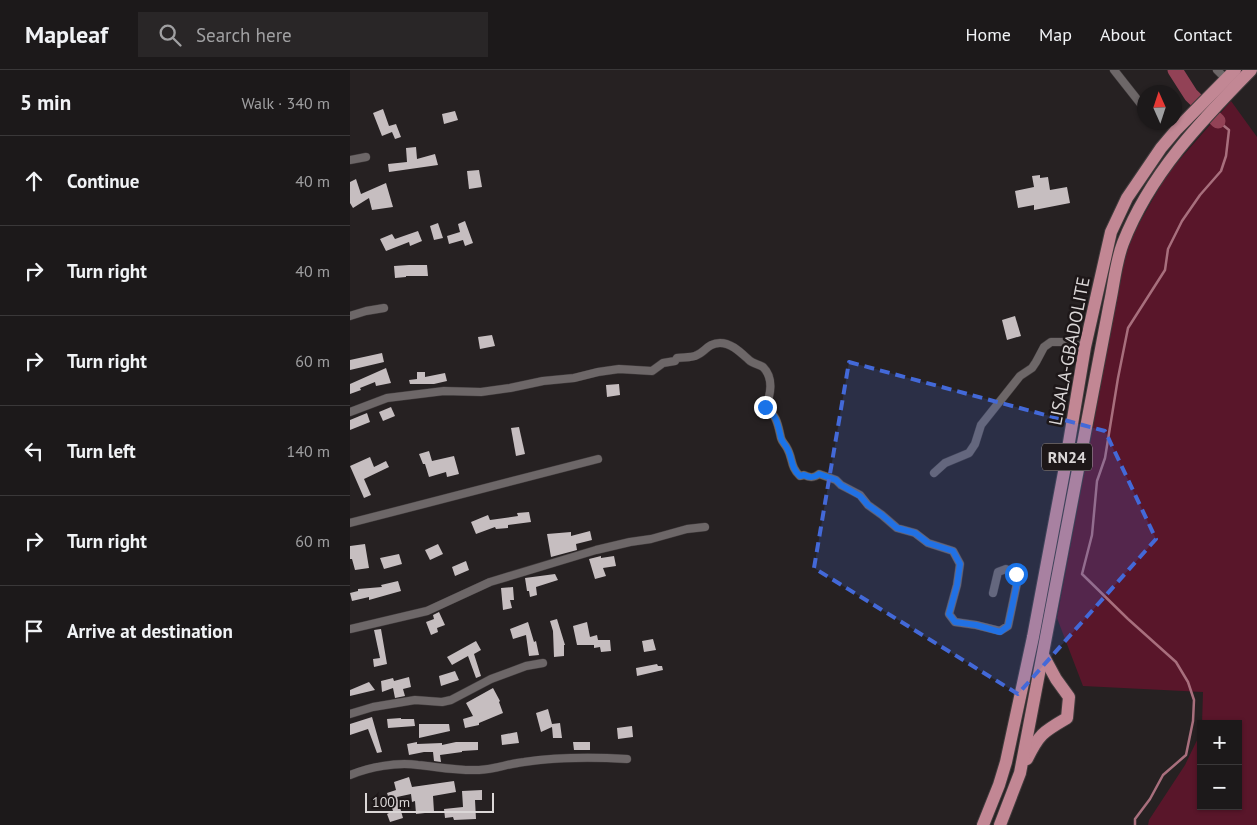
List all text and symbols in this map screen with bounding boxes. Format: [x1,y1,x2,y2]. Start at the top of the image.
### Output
search box [138,12,488,57]
text: Mapleaf [25,19,108,50]
icon: search [156,21,184,49]
text: Search here [196,23,292,47]
text: Home [965,23,1011,46]
text: Map [1039,23,1072,46]
text: About [1100,23,1146,46]
text: Contact [1174,23,1232,46]
north arrow [1137,85,1182,130]
text: 5 min [20,89,71,116]
text: Walk · 340 m [241,93,330,113]
icon: ahead [20,167,48,195]
text: Continue [67,169,139,193]
text: 40 m [295,171,330,191]
icon: right [20,257,48,285]
text: Turn right [67,259,147,283]
text: 40 m [295,261,330,281]
street label: LISALA-GBADOLITE [1043,275,1095,427]
icon: right [20,347,48,375]
text: Turn right [67,349,147,373]
text: 60 m [295,351,330,371]
route end [754,396,777,419]
icon: left [20,437,48,465]
text: Turn left [67,439,136,463]
text: 140 m [287,441,330,461]
road number: RN24 [1042,444,1092,471]
icon: right [20,527,48,555]
text: Turn right [67,529,147,553]
text: 60 m [295,531,330,551]
route start [1005,563,1028,586]
icon: arrive [20,617,48,645]
text: Arrive at destination [67,619,233,643]
map controls [1197,720,1242,810]
button: + [1197,720,1242,765]
button: − [1197,765,1242,810]
scale bar [365,790,494,813]
text: 100 m [372,793,410,811]

